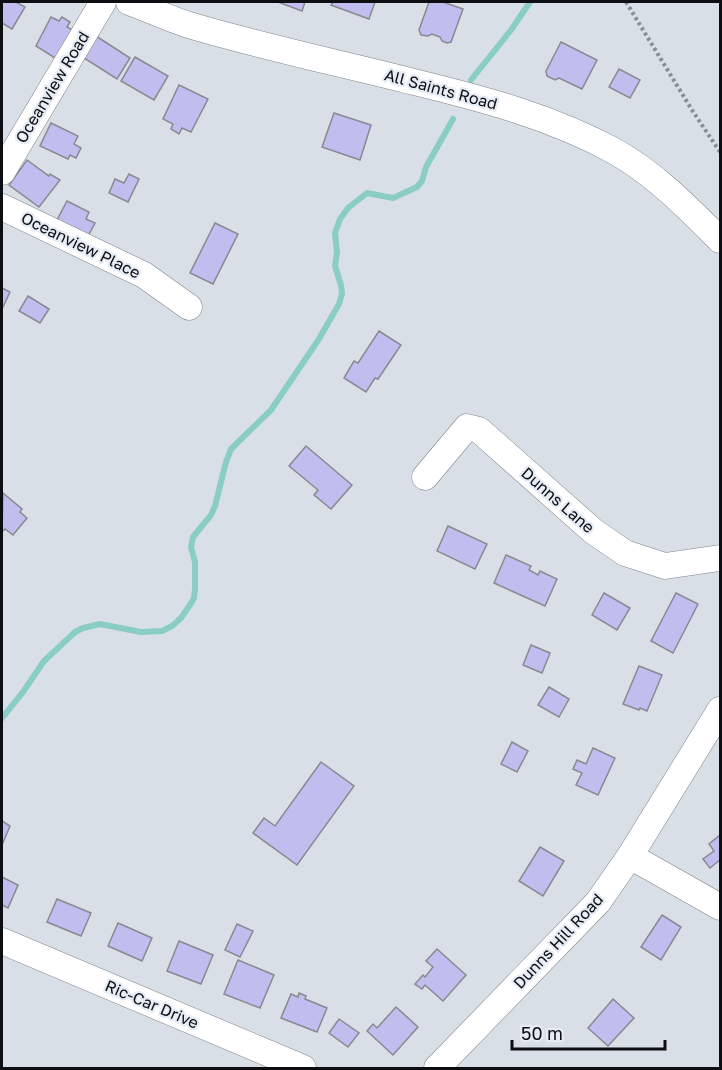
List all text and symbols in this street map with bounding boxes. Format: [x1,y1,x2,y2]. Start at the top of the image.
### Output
street label: Oceanview Road [11,27,93,147]
street label: All Saints Road [382,64,500,114]
street label: Oceanview Place [18,207,144,283]
street label: Dunns Lane [517,463,599,537]
street label: Dunns Hill Road [509,889,607,993]
street label: Ric-Car Drive [102,975,202,1033]
scale bar [512,1013,665,1051]
text: 50 m [521,1022,563,1044]

